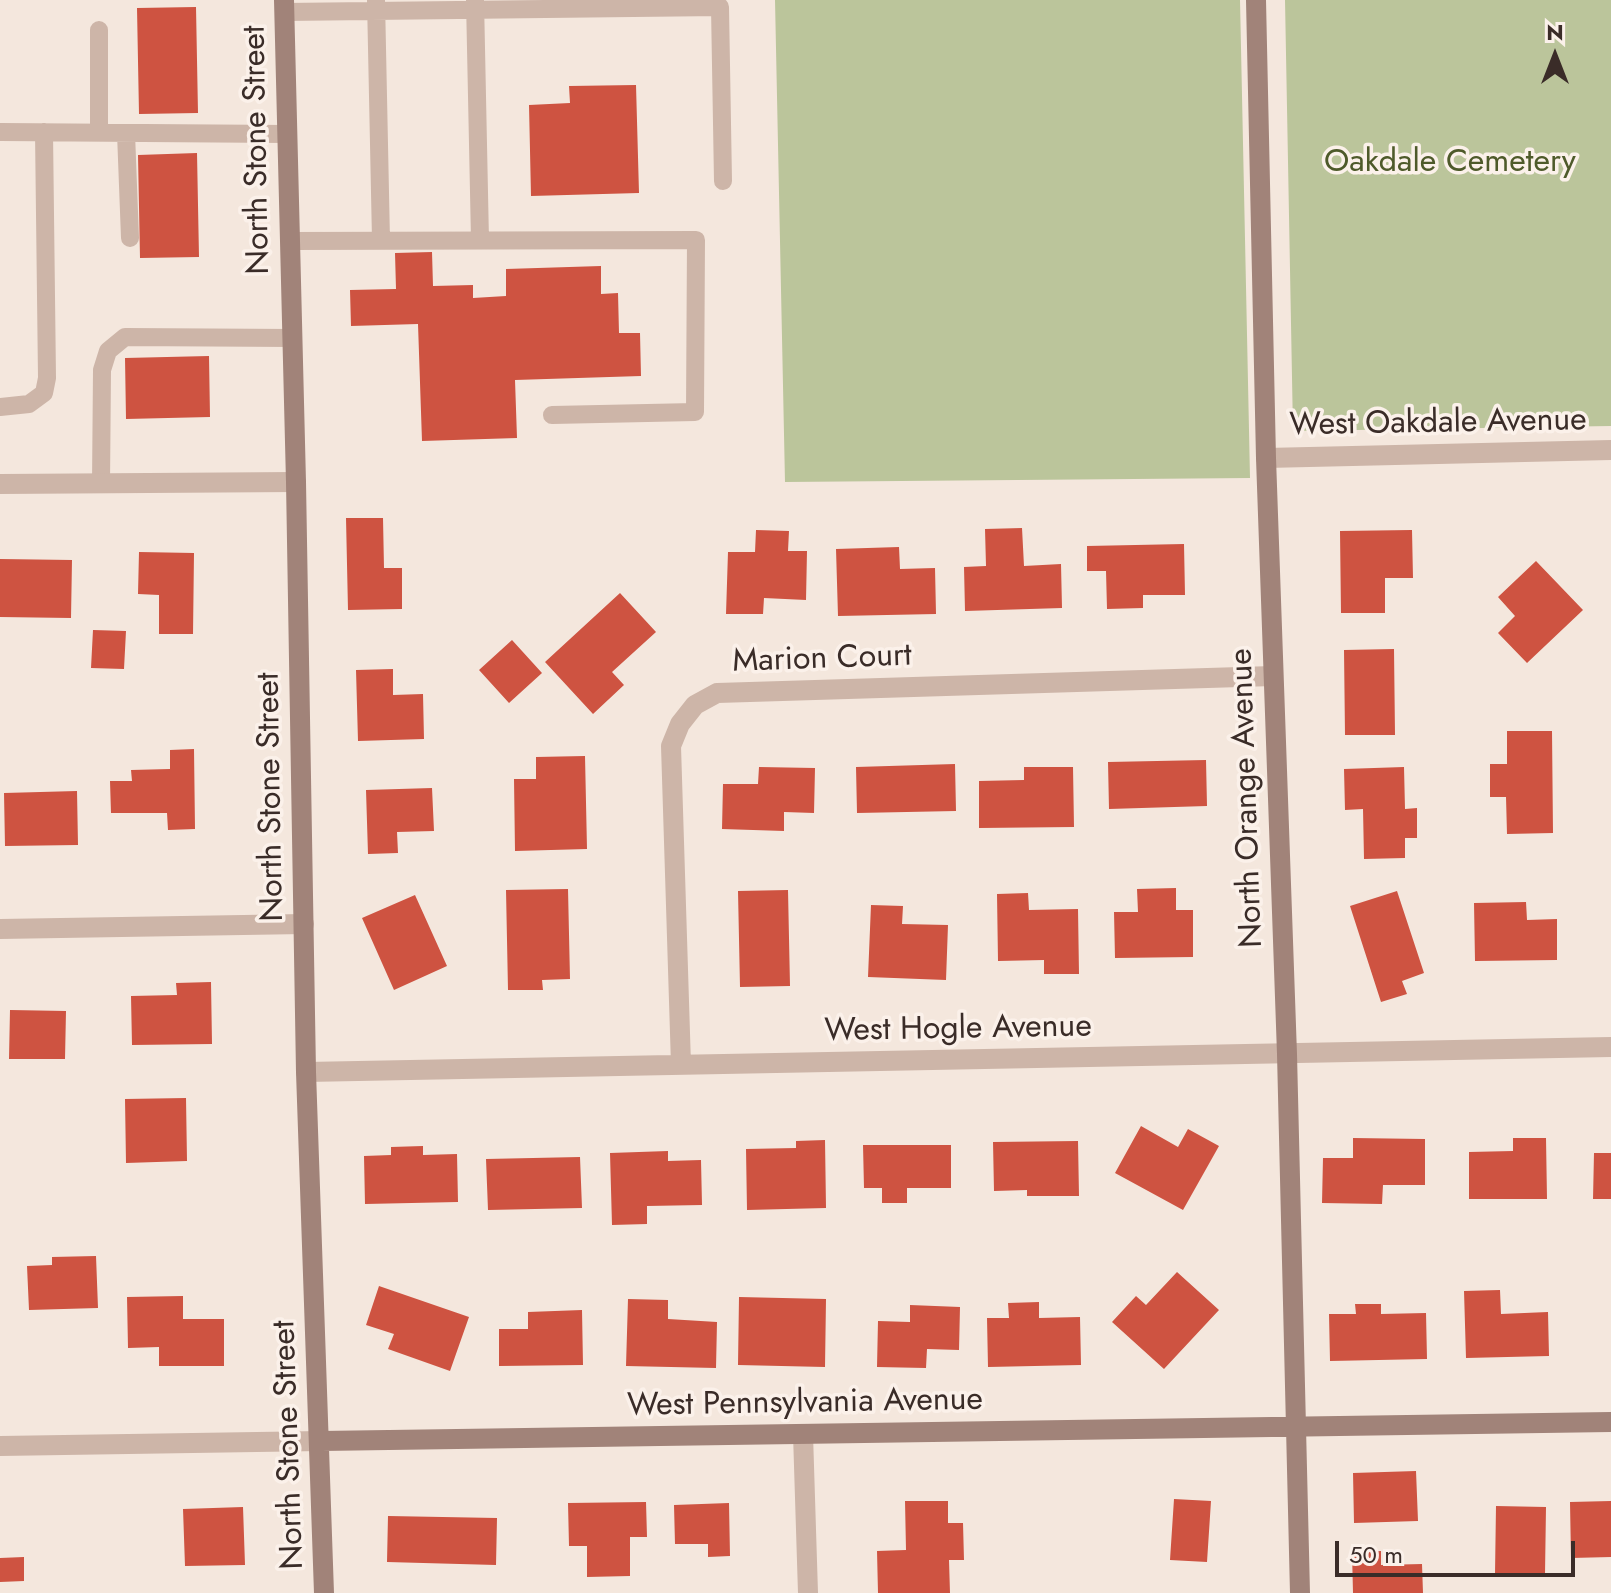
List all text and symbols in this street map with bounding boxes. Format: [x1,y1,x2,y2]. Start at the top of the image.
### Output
north arrow [1515,16,1595,96]
text: N [1546,16,1564,48]
street label: North Stone Street [237,25,279,275]
park label: Oakdale Cemetery [1324,144,1576,182]
street label: West Oakdale Avenue [1289,402,1587,446]
street label: Marion Court [732,638,912,682]
street label: North Orange Avenue [1224,648,1272,948]
street label: North Stone Street [251,672,293,922]
street label: West Hogle Avenue [824,1008,1092,1052]
street label: North Stone Street [266,1320,314,1570]
street label: West Pennsylvania Avenue [627,1382,983,1426]
scale bar [1339,1525,1579,1575]
text: 50 m [1349,1537,1403,1572]

